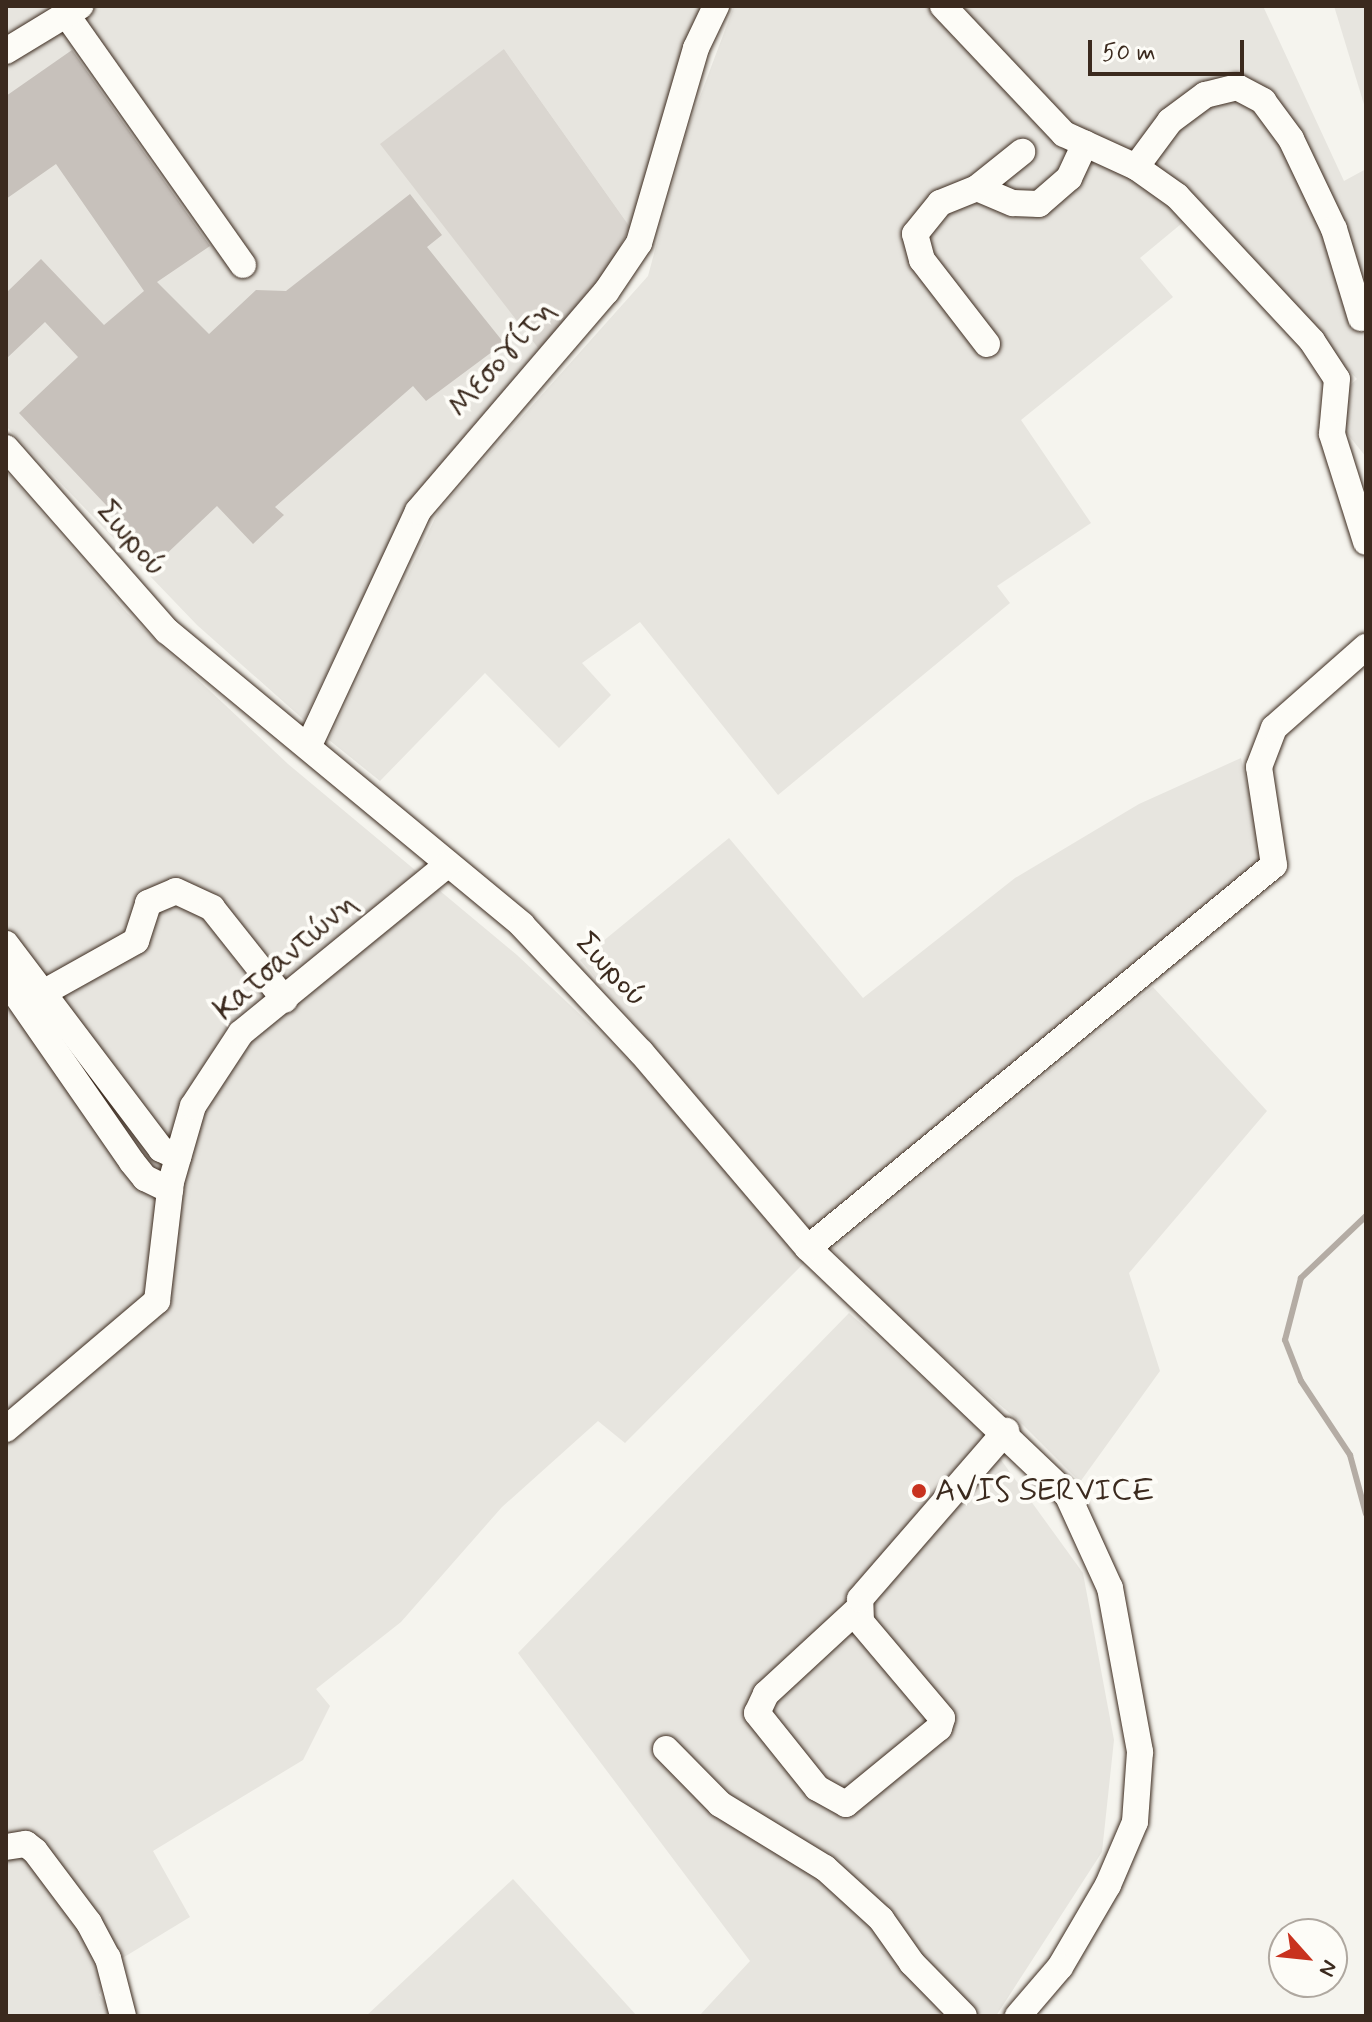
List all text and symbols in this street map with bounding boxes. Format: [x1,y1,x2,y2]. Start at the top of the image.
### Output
scale bar [1092,24,1248,74]
text: 50 m [1102,38,1156,69]
street label: Μεσογίτη [440,292,564,426]
street label: Σωρού [87,493,175,585]
street label: Κατσαντώνη [206,884,366,1030]
street label: Σωρού [567,924,655,1016]
place label: AVIS SERVICE [935,1472,1157,1510]
marker: AVIS SERVICE [910,1482,928,1500]
north arrow [1268,1918,1348,1998]
text: N [1312,1955,1343,1981]

